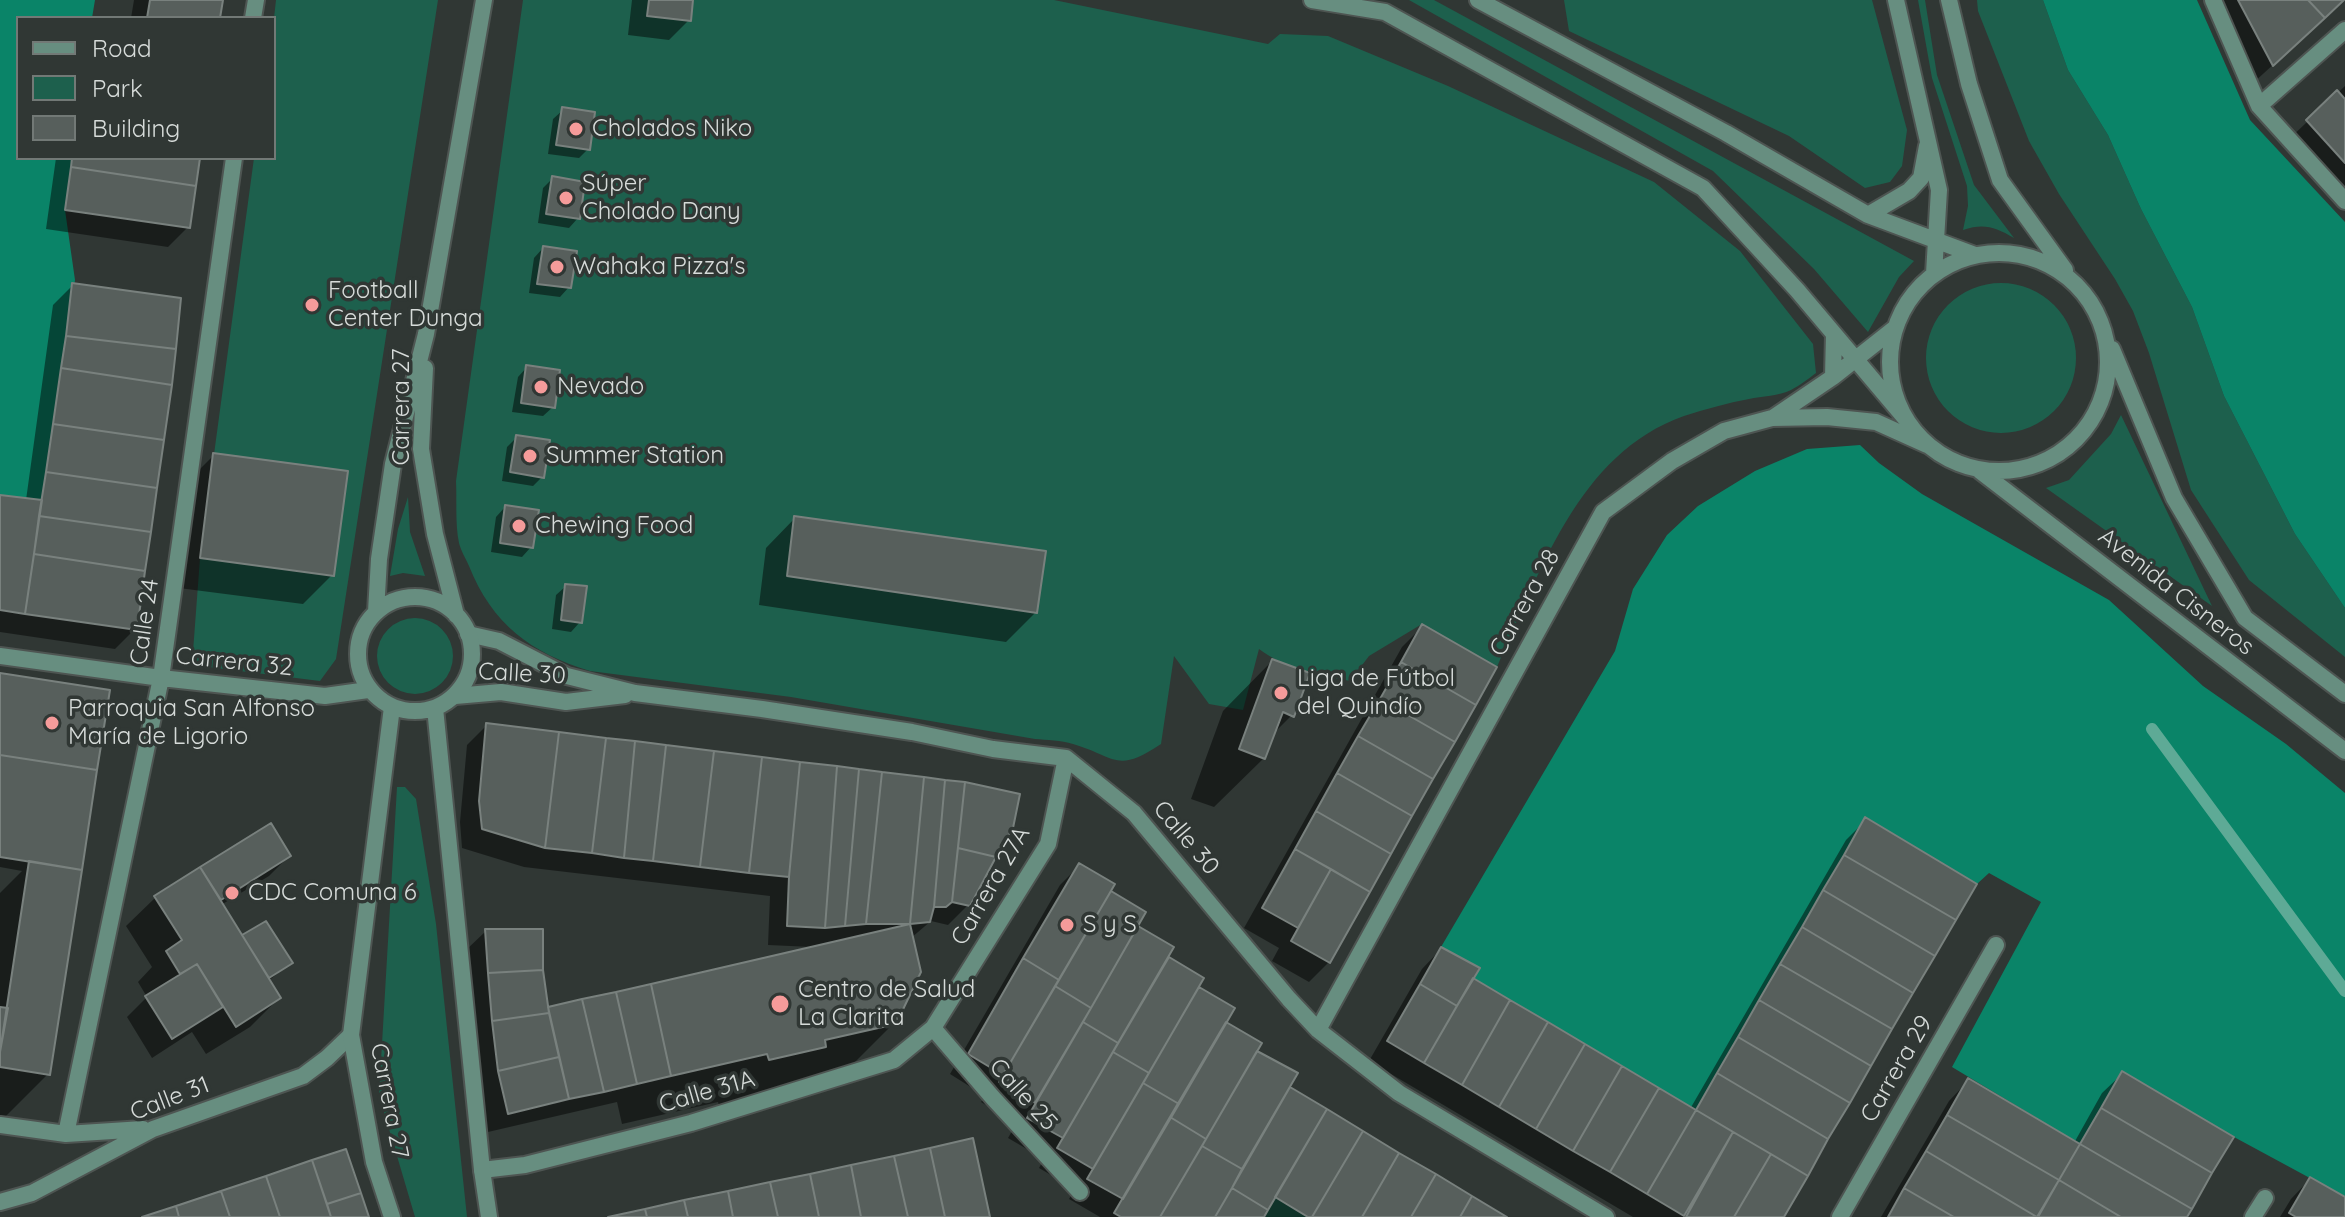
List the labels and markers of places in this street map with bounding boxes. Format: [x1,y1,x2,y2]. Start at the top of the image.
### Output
place label: Cholados Niko [592,115,752,143]
marker: Cholados Niko [567,120,585,138]
place label: Súper Cholado Dany [582,170,741,226]
marker: Súper Cholado Dany [557,189,575,207]
place label: Wahaka Pizza's [573,253,745,281]
marker: Wahaka Pizza's [548,258,566,276]
place label: Football Center Dunga [328,277,483,333]
marker: Football Center Dunga [303,296,321,314]
place label: Nevado [557,373,644,401]
marker: Nevado [532,378,550,396]
place label: Summer Station [546,442,724,470]
marker: Summer Station [521,447,539,465]
place label: Chewing Food [535,512,693,540]
marker: Chewing Food [510,517,528,535]
place label: Liga de Fútbol del Quindío [1297,665,1455,721]
marker: Liga de Fútbol del Quindío [1272,684,1290,702]
place label: Parroquia San Alfonso María de Ligorio [68,695,315,751]
marker: Parroquia San Alfonso María de Ligorio [43,714,61,732]
place label: CDC Comuna 6 [248,879,417,907]
marker: CDC Comuna 6 [223,884,241,902]
place label: S y S [1083,911,1137,939]
marker: S y S [1058,916,1076,934]
place label: Centro de Salud La Clarita [798,976,975,1032]
marker: Centro de Salud La Clarita [769,993,791,1015]

